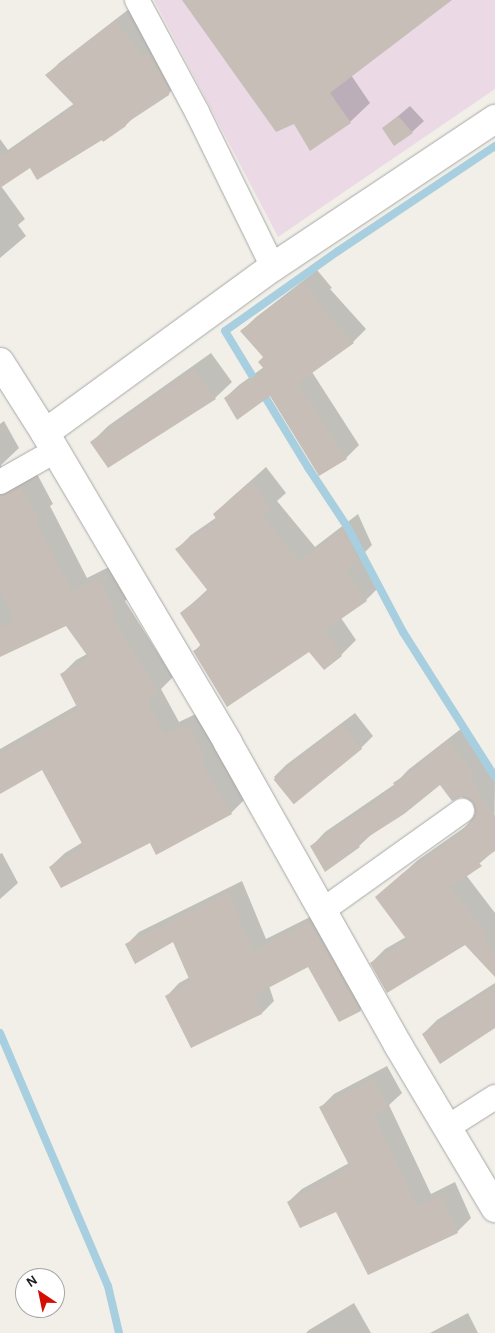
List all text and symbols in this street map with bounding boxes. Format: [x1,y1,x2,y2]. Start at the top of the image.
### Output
north arrow [15,1268,65,1318]
text: N [24,1273,40,1290]

